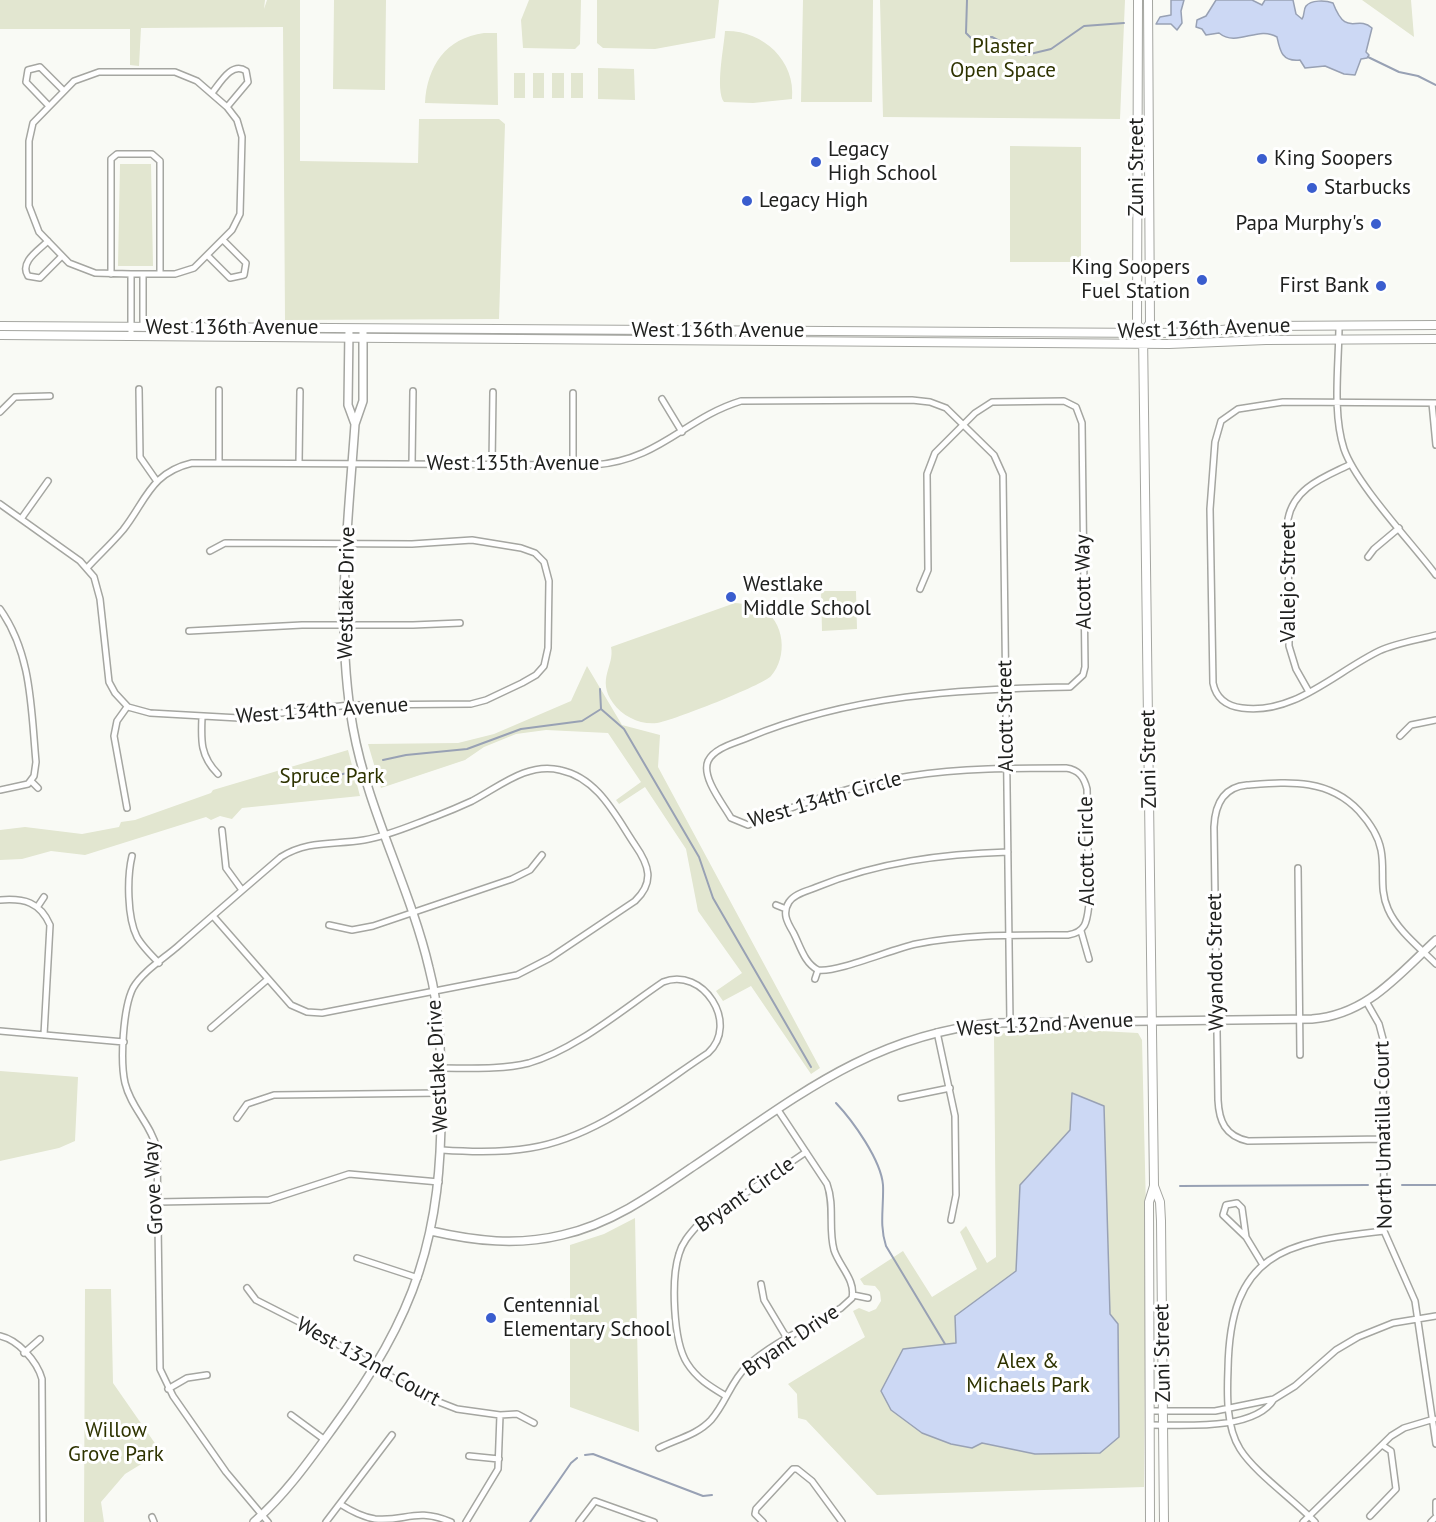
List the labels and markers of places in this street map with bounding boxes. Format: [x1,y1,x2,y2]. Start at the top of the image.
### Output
place label: Legacy High School [828,137,937,187]
place label: King Soopers [1274,146,1392,172]
marker: King Soopers [1255,152,1269,166]
marker: Legacy High School [809,155,823,169]
place label: Starbucks [1324,175,1411,201]
marker: Starbucks [1305,181,1319,195]
place label: Legacy High [759,188,868,214]
marker: Legacy High [740,194,754,208]
place label: Papa Murphy's [1235,211,1364,237]
marker: Papa Murphy's [1369,217,1383,231]
place label: King Soopers Fuel Station [1072,255,1190,305]
marker: King Soopers Fuel Station [1195,273,1209,287]
place label: First Bank [1280,273,1369,299]
marker: First Bank [1374,279,1388,293]
place label: Westlake Middle School [743,572,871,622]
marker: Westlake Middle School [724,590,738,604]
place label: Centennial Elementary School [503,1293,671,1343]
marker: Centennial Elementary School [484,1311,498,1325]

